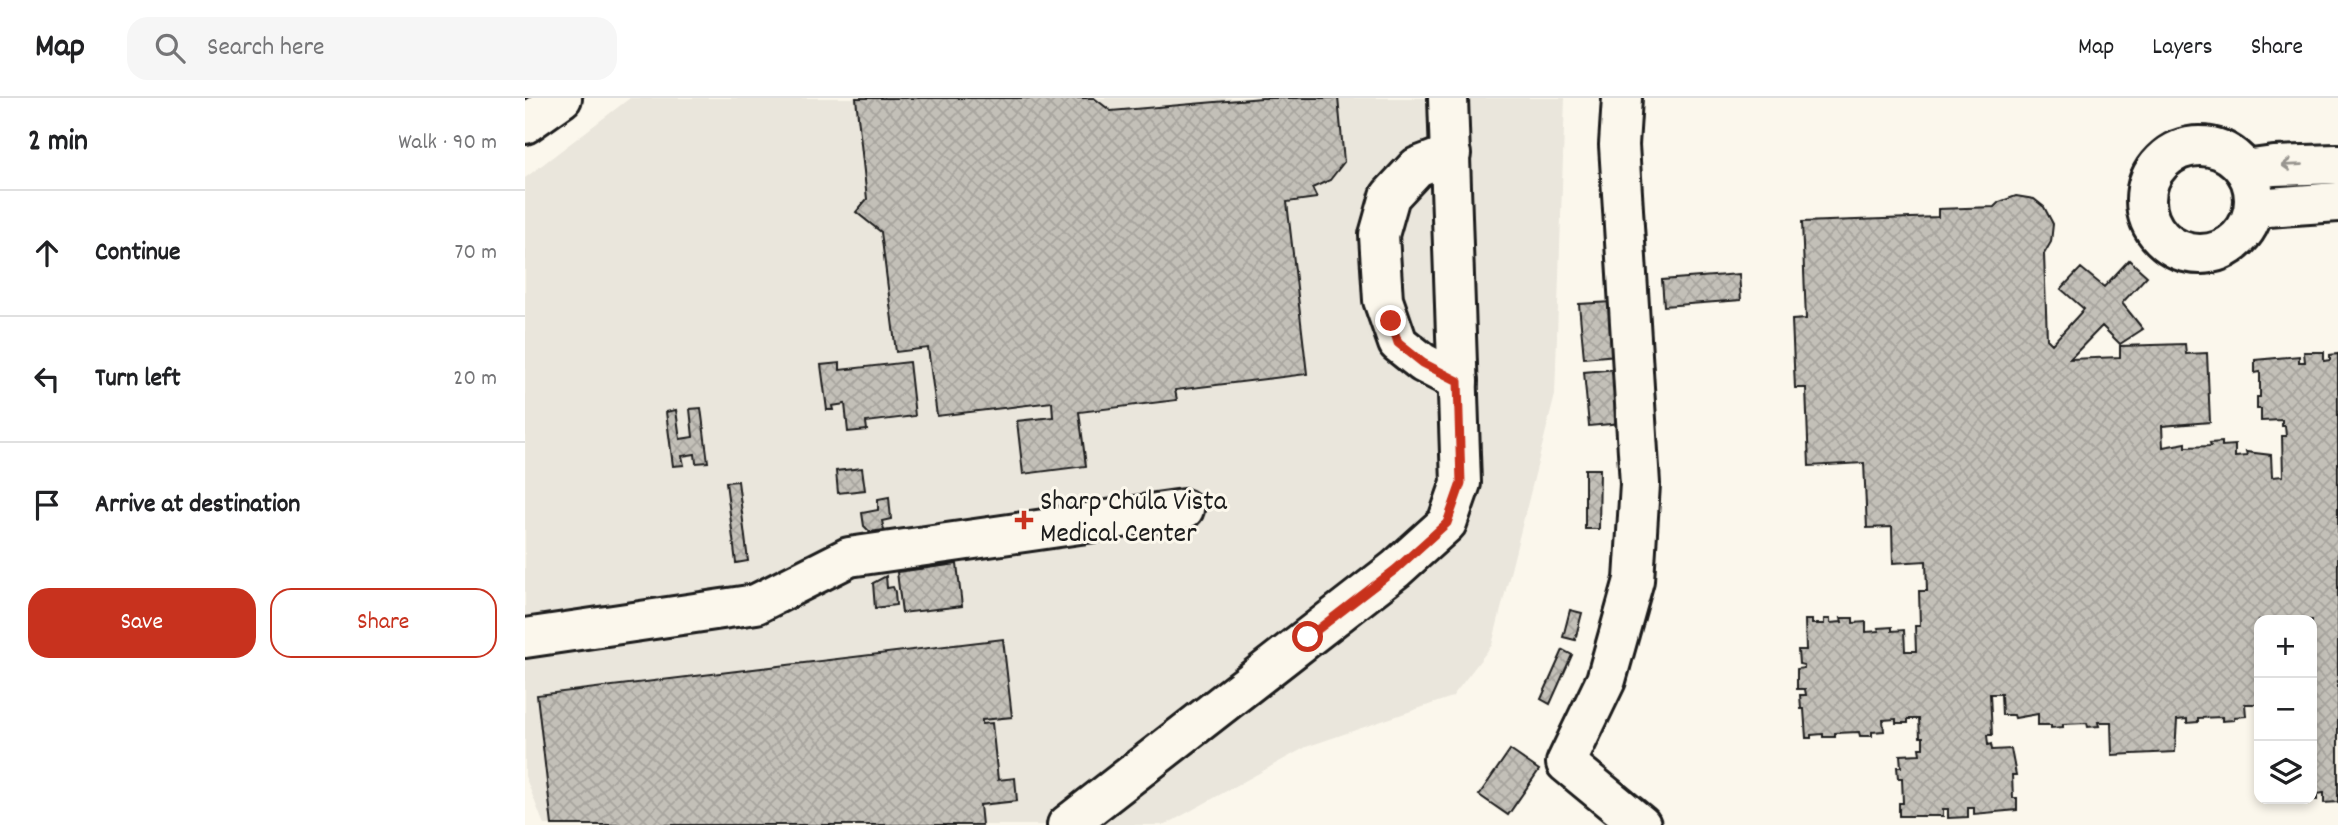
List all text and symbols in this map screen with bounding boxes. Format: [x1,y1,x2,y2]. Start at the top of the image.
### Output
search box [127,17,617,80]
text: Map [35,25,85,72]
icon: search [151,29,189,67]
text: Search here [207,30,325,67]
text: Map [2078,31,2114,65]
text: Layers [2152,31,2213,65]
text: Share [2251,31,2303,65]
text: 2 min [28,122,88,165]
text: Walk · 90 m [398,127,497,160]
one-way arrow [2280,159,2303,172]
icon: ahead [28,234,66,272]
text: Continue [95,235,180,272]
text: 70 m [455,237,497,270]
route end [1375,305,1406,336]
icon: left [28,360,66,398]
text: Turn left [95,361,181,398]
text: 20 m [453,363,497,396]
place label: Sharp Chula Vista Medical Center [1040,484,1228,556]
icon: arrive [28,486,66,524]
text: Arrive at destination [95,487,300,524]
marker: Sharp Chula Vista Medical Center [1014,510,1034,530]
button: Save [28,588,256,658]
button: Share [270,588,497,658]
map controls [2254,615,2317,804]
button: + [2254,615,2317,678]
route start [1292,621,1323,652]
button: − [2254,678,2317,741]
button: layers [2254,741,2317,804]

